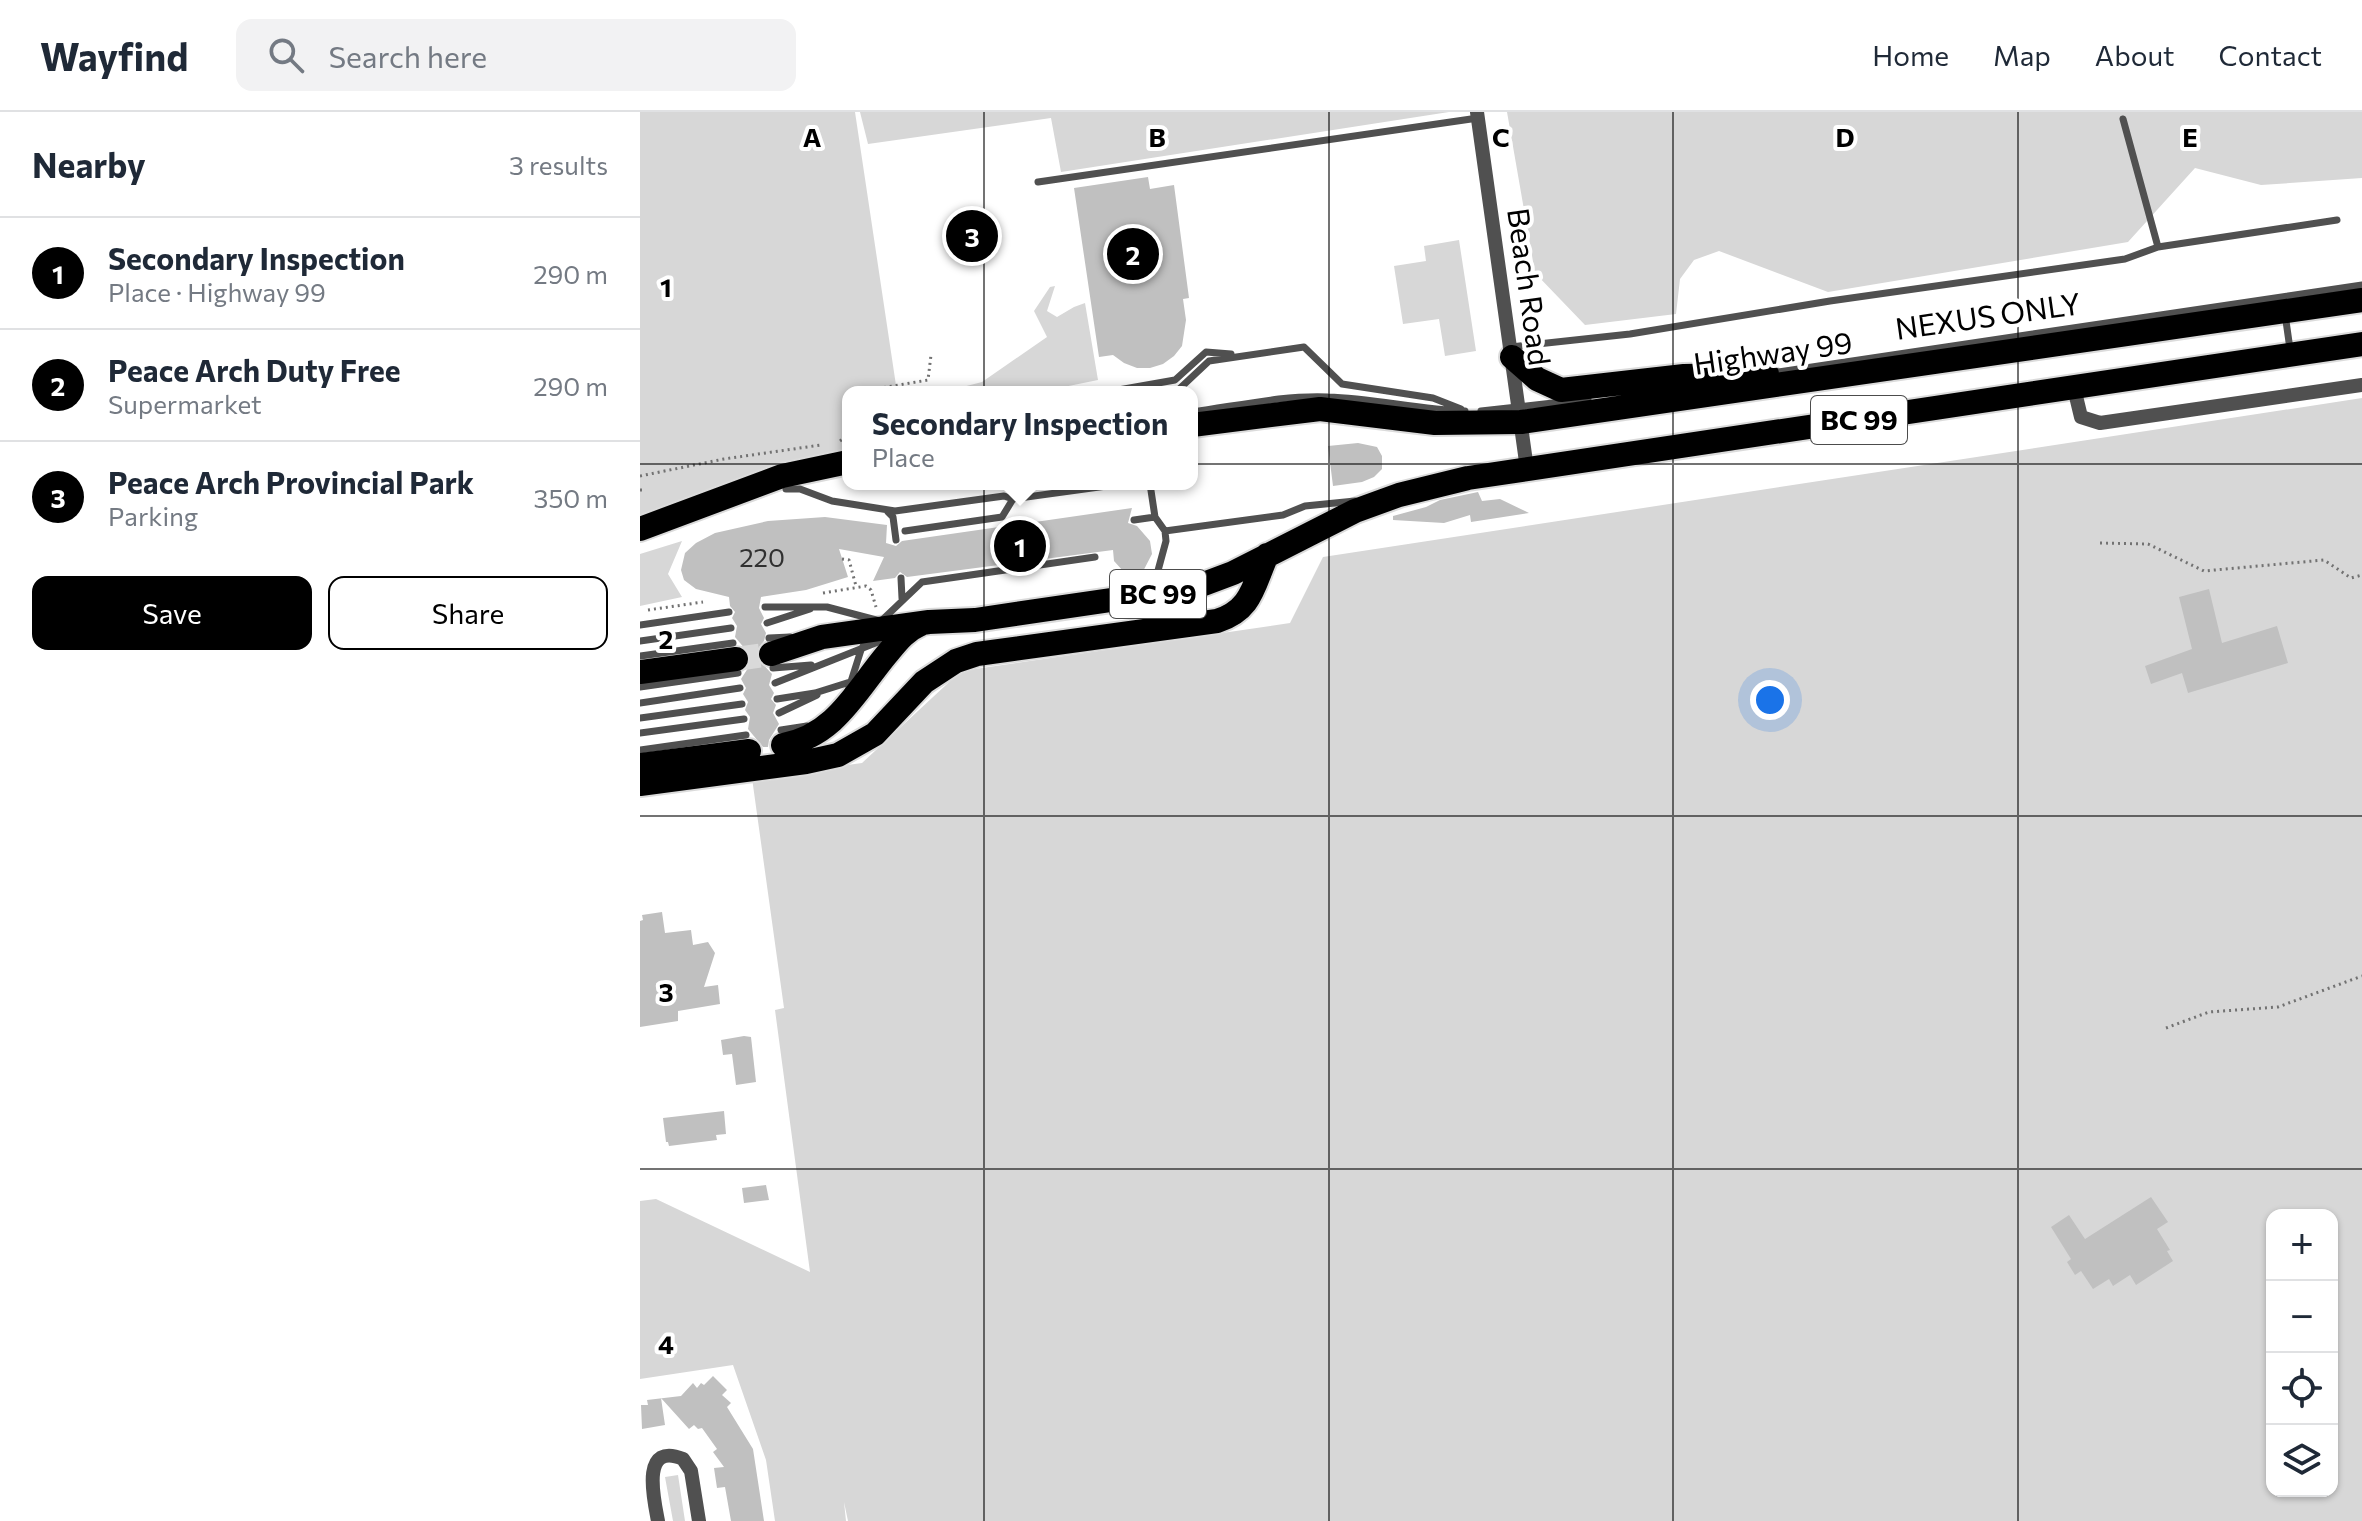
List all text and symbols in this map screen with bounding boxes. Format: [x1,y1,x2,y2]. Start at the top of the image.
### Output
search box [236,19,796,91]
text: Wayfind [40,32,188,79]
icon: search [264,33,308,77]
text: Search here [328,37,487,74]
text: Home [1872,38,1949,72]
text: Map [1993,38,2051,72]
text: About [2095,38,2175,72]
text: Contact [2219,38,2322,72]
text: A [803,121,822,152]
text: B [1148,121,1166,152]
text: C [1492,121,1510,152]
text: D [1835,121,1855,152]
text: E [2182,121,2198,152]
text: Nearby [32,143,146,185]
text: 3 results [509,149,608,180]
street label: Beach Road [1501,205,1560,368]
pin: 3 [946,206,998,266]
pin: 2 [1107,224,1159,284]
text: Secondary Inspection [108,239,405,276]
text: 1 [52,258,64,289]
text: 290 m [533,258,608,289]
text: 1 [660,271,672,302]
text: Place · Highway 99 [108,276,326,307]
street label: NEXUS ONLY [1893,283,2083,346]
street label: Highway 99 [1691,322,1854,381]
text: Peace Arch Duty Free [108,351,401,388]
text: 2 [51,370,65,401]
text: 290 m [533,370,608,401]
popup [842,386,1198,490]
text: Supermarket [108,388,262,419]
road number: BC 99 [1811,396,1907,444]
text: Secondary Inspection [872,404,1168,441]
text: Place [872,441,935,472]
text: Peace Arch Provincial Park [108,463,474,500]
text: 3 [50,482,66,513]
text: 350 m [534,482,608,513]
text: Parking [108,500,198,531]
pin: 1 [994,516,1046,576]
house number: 220 [739,541,785,572]
road number: BC 99 [1110,570,1206,618]
button: Save [32,576,312,650]
button: Share [328,576,608,650]
text: 2 [659,623,673,654]
your location [1750,680,1790,720]
text: 3 [658,976,674,1007]
map controls [2266,1209,2338,1497]
button: + [2266,1209,2338,1281]
button: − [2266,1281,2338,1353]
text: 4 [658,1328,674,1359]
button: locate [2266,1353,2338,1425]
button: layers [2266,1425,2338,1497]

